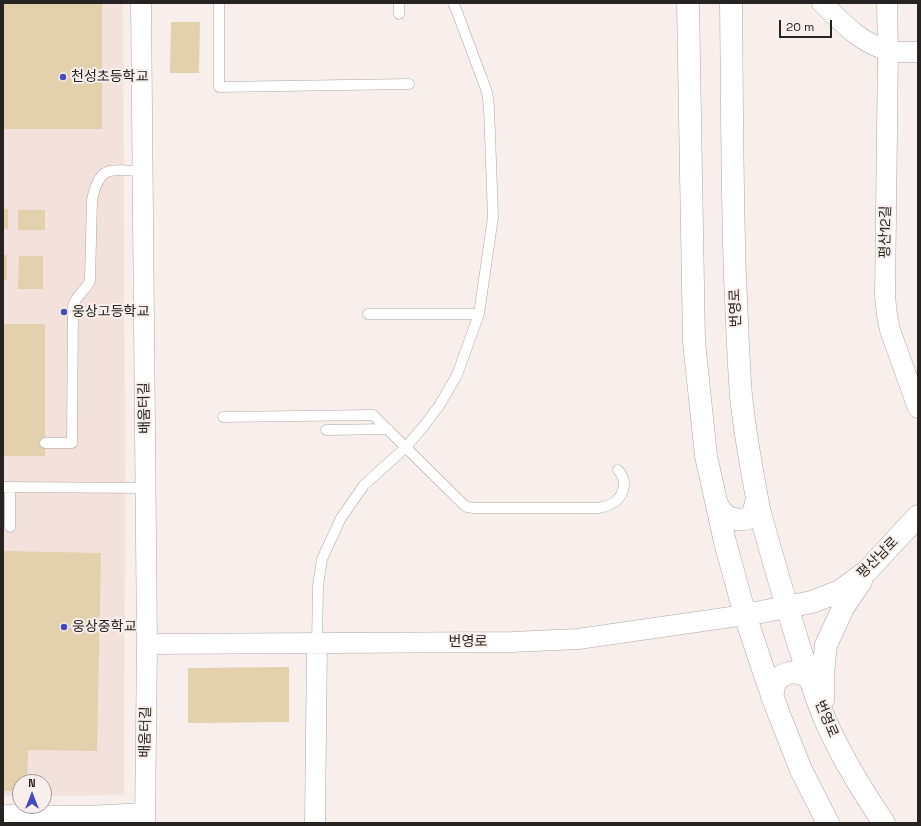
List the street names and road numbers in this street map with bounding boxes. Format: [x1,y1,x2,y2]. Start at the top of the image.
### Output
street label: 평산12길 [877,205,895,259]
street label: 번영로 [727,288,745,328]
street label: 배움터길 [136,382,154,434]
street label: 평산남로 [854,534,902,582]
street label: 번영로 [449,634,487,650]
street label: 번영로 [811,698,841,740]
street label: 배움터길 [137,706,155,758]

